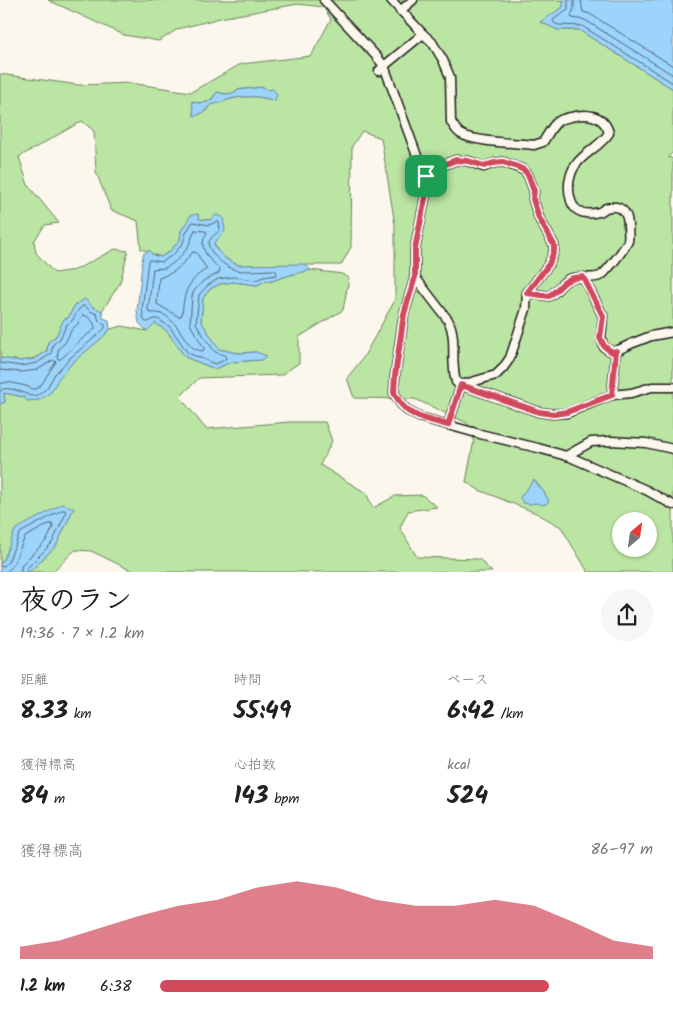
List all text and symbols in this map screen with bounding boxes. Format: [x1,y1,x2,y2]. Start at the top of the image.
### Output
pin [405,155,447,197]
icon: arrive [412,162,440,190]
north arrow [612,512,658,558]
map controls [612,512,657,557]
text: 夜のラン [20,579,132,624]
button: share [601,589,653,641]
text: 19:36 · 7 × 1.2 km [20,621,144,646]
text: 距離 [20,669,48,691]
text: 時間 [234,669,262,691]
text: ペース [447,669,489,691]
text: 8.33 [20,691,68,731]
text: 55:49 [234,691,291,731]
text: 6:42 [447,691,495,731]
text: km [68,703,91,725]
text: /km [495,703,524,725]
text: 獲得標高 [20,754,76,776]
text: 心拍数 [234,754,276,776]
text: kcal [447,754,470,776]
text: 84 [20,776,48,816]
text: 143 [234,776,269,816]
text: 524 [447,776,488,816]
text: m [48,788,65,810]
text: bpm [269,788,299,810]
text: 86–97 m [590,837,653,862]
text: 獲得標高 [20,839,84,864]
text: 1.2 km [20,974,65,999]
text: 6:38 [100,974,132,999]

